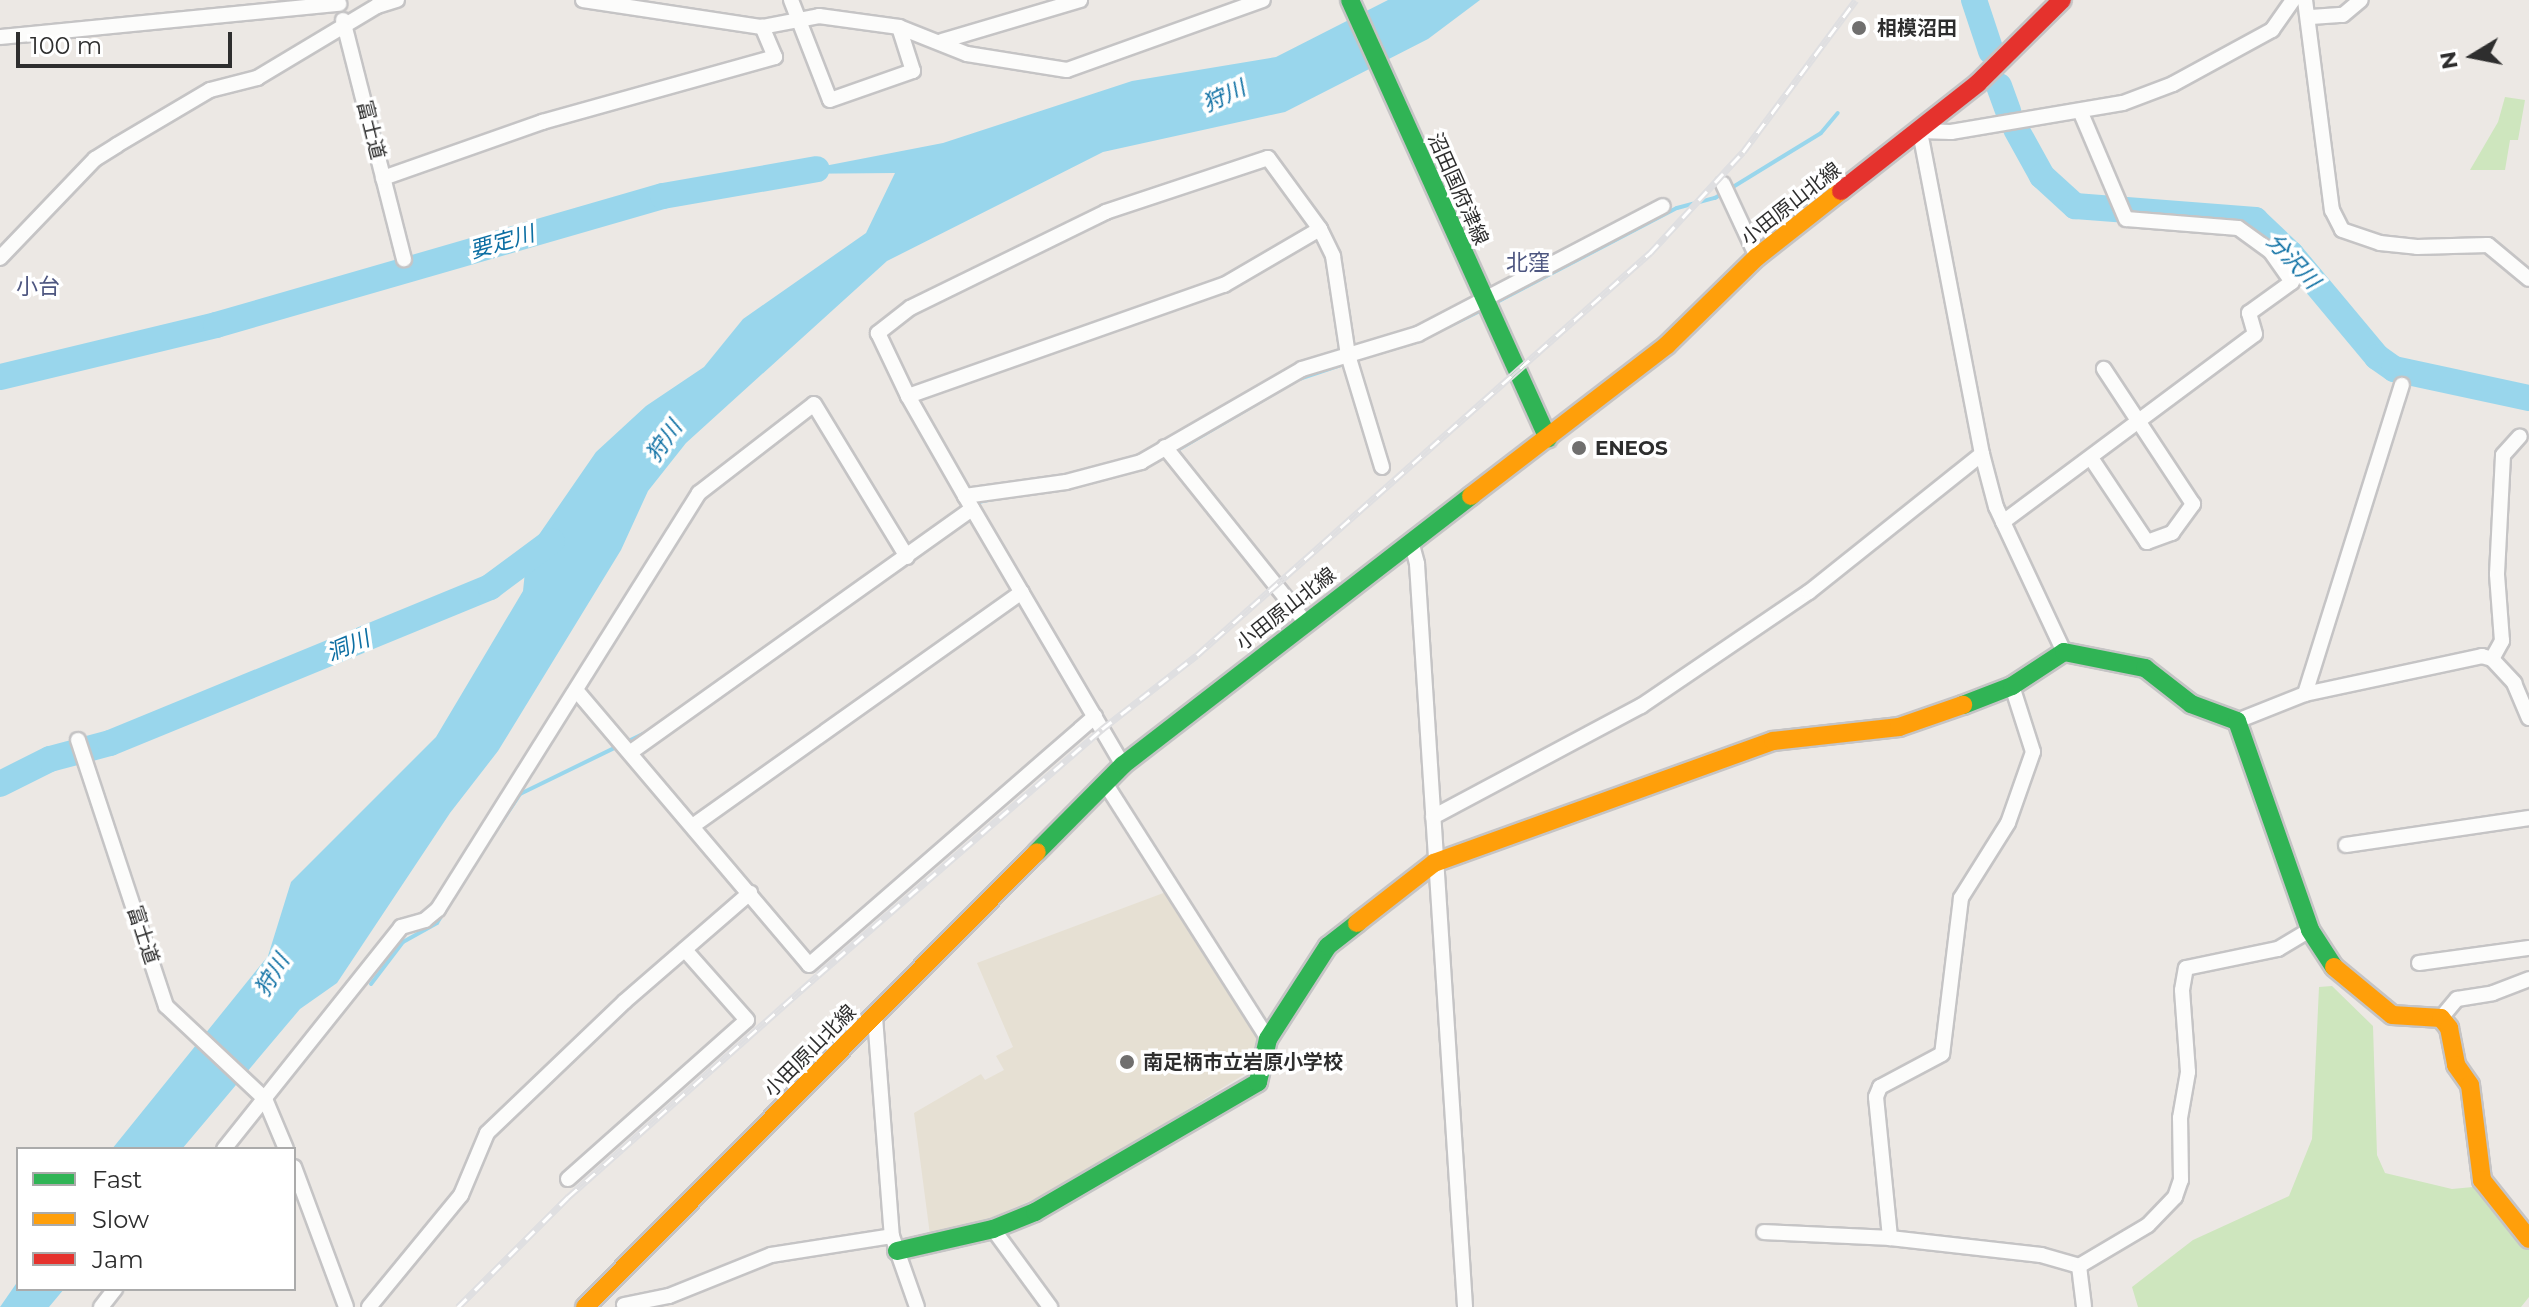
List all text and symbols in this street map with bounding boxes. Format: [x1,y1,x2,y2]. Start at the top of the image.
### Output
scale bar [20,16,236,66]
place label: 相模沼田 [1877,16,1957,40]
north arrow [2433,16,2513,96]
marker: 相模沼田 [1848,17,1870,39]
text: 100 m [30,31,102,60]
text: N [2434,49,2464,71]
water label: 狩川 [1198,75,1250,117]
street label: 富士道 [352,98,390,162]
street label: 沼田国府津線 [1423,129,1493,249]
street label: 小田原山北線 [1736,158,1846,250]
water label: 要定川 [467,220,537,264]
water label: 分沢川 [2261,228,2325,294]
district label: 北窪 [1506,250,1550,276]
district label: 小台 [16,274,60,300]
water label: 狩川 [641,415,687,467]
place label: ENEOS [1595,436,1668,460]
marker: ENEOS [1570,439,1588,457]
street label: 小田原山北線 [1231,563,1341,655]
water label: 洞川 [323,626,373,666]
street label: 富士道 [122,903,164,967]
water label: 狩川 [249,949,295,1001]
street label: 小田原山北線 [759,1000,861,1102]
place label: 南足柄市立岩原小学校 [1143,1050,1343,1074]
marker: 南足柄市立岩原小学校 [1118,1053,1136,1071]
legend [16,1147,296,1291]
text: Fast [92,1165,142,1194]
text: Slow [92,1205,149,1234]
text: Jam [92,1245,144,1274]

